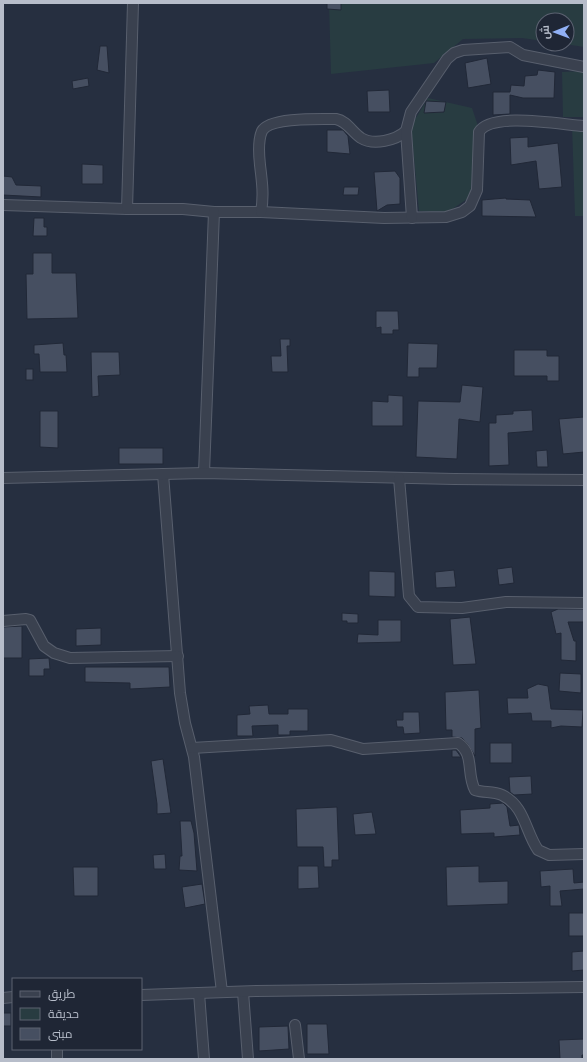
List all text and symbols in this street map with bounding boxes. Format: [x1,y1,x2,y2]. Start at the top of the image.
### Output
north arrow [535,12,575,52]
text: ش [539,25,552,39]
legend [12,978,142,1050]
text: طريق [48,987,76,1001]
text: حديقة [48,1007,79,1021]
text: مبنى [48,1027,73,1041]

